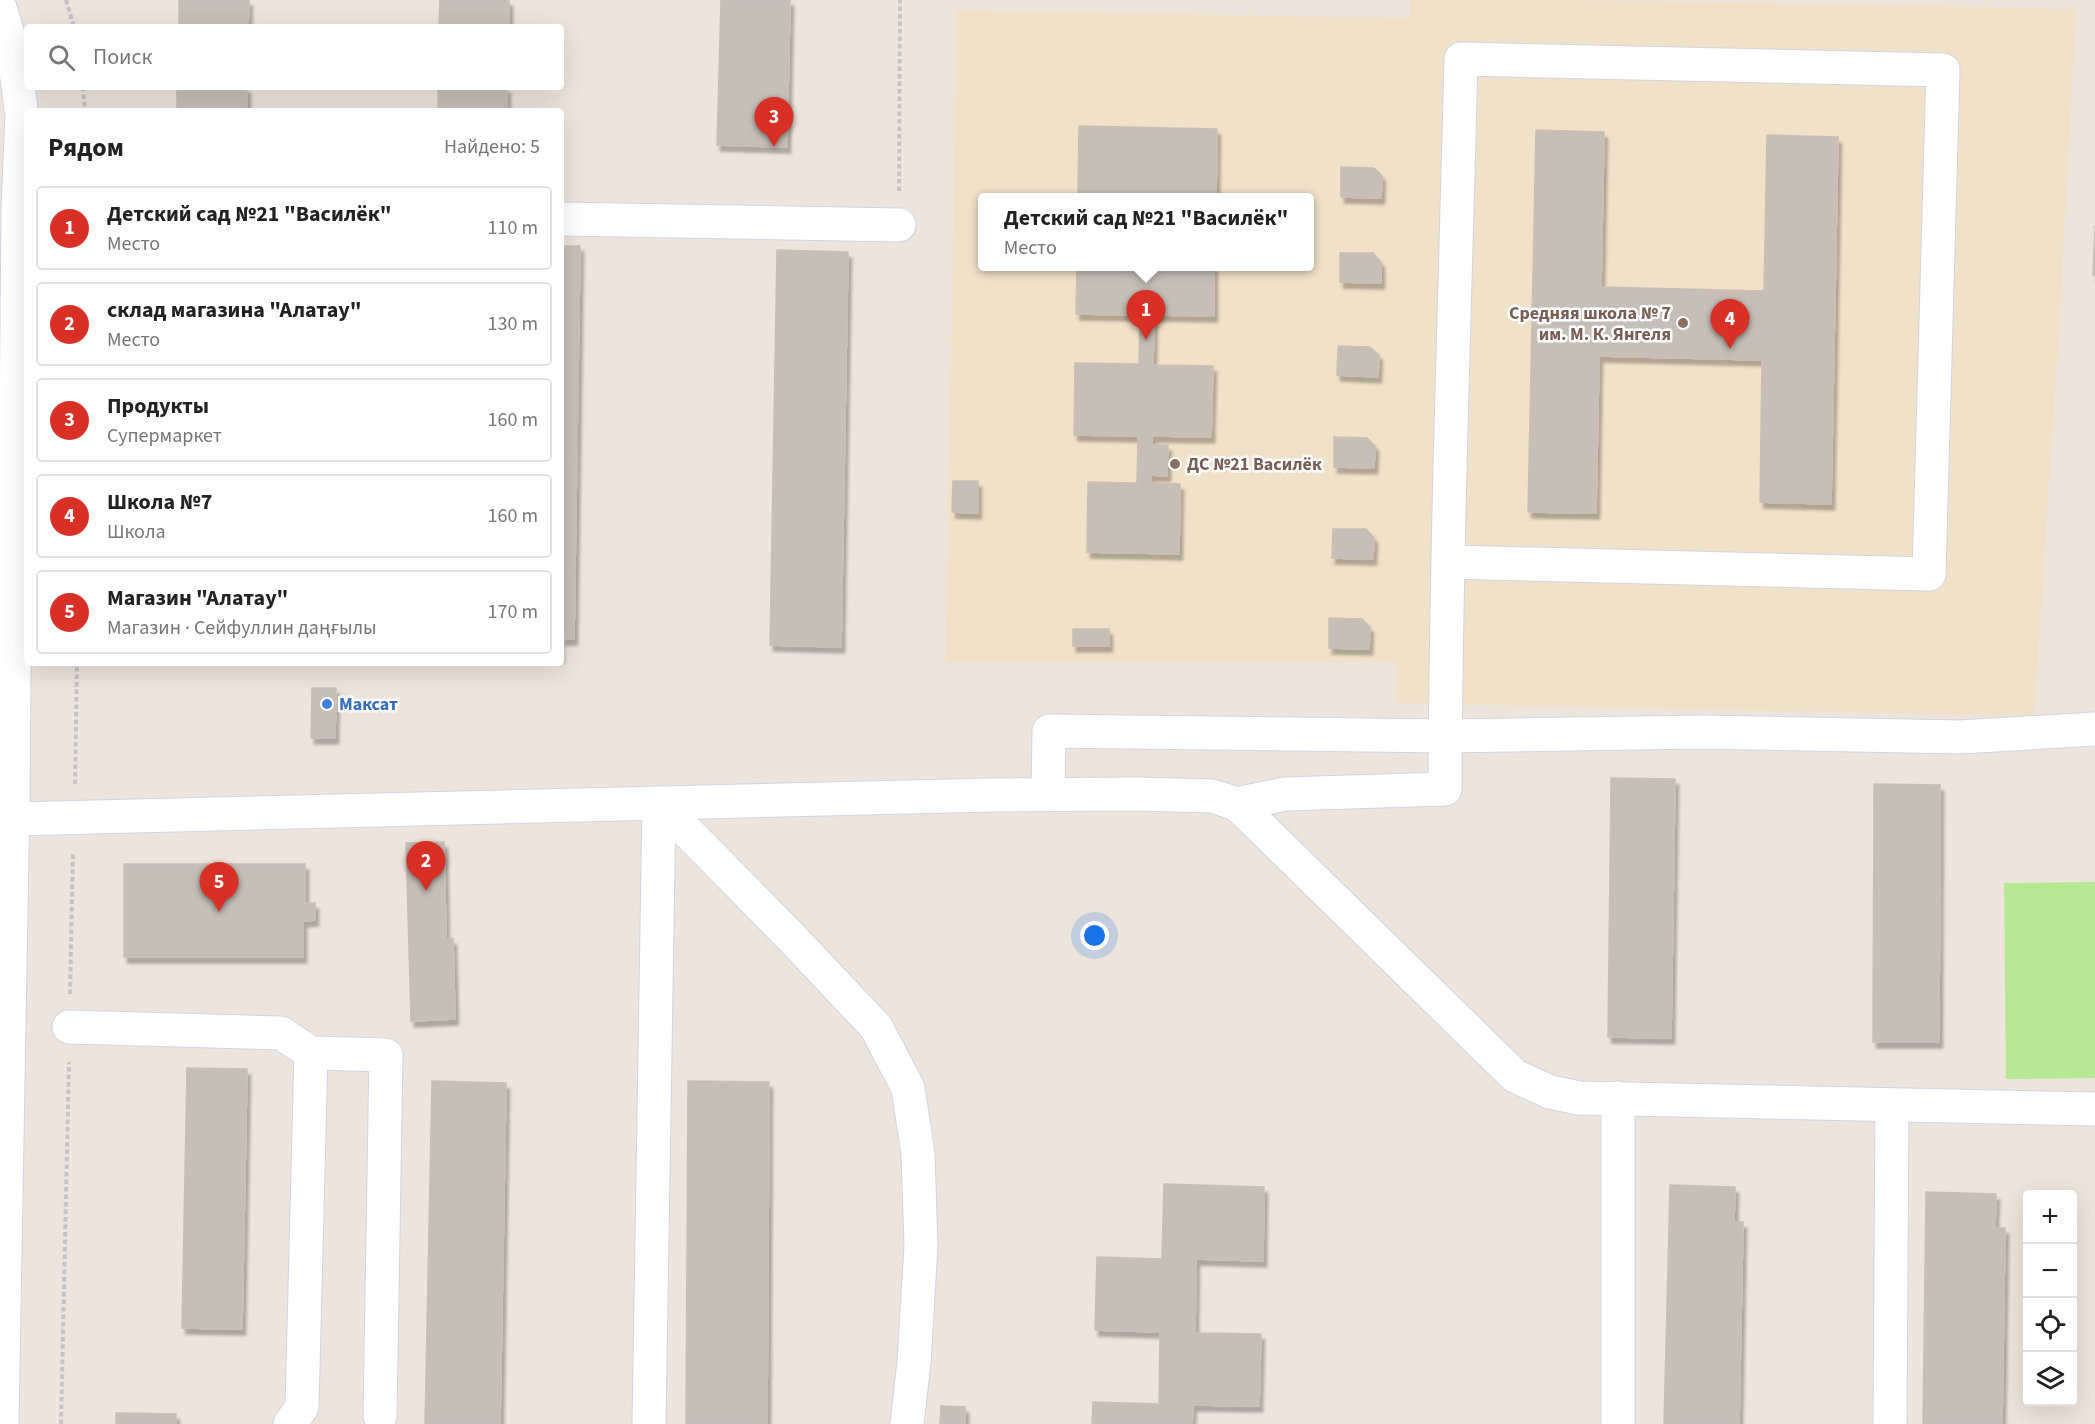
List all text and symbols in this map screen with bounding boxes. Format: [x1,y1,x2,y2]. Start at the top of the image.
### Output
search box [24,24,564,90]
icon: search [45,41,78,74]
text: Поиск [93,41,152,73]
pin: 3 [754,98,794,147]
text: Рядом [48,129,124,166]
text: Найдено: 5 [444,133,540,161]
popup [978,193,1314,271]
text: Детский сад №21 "Василёк" [107,198,392,230]
text: Детский сад №21 "Василёк" [1004,202,1288,234]
text: 1 [64,214,75,242]
text: 110 m [488,214,538,242]
text: Место [107,230,160,258]
text: Место [1004,234,1057,262]
pin: 1 [1126,290,1166,340]
text: склад магазина "Алатау" [107,294,362,326]
pin: 4 [1710,300,1750,349]
place label: Средняя школа № 7 им. М. К. Янгеля [1509,301,1671,347]
text: 2 [64,310,75,338]
text: 130 m [488,310,538,338]
marker: Средняя школа № 7 им. М. К. Янгеля [1676,316,1690,330]
text: Место [107,326,160,354]
text: Продукты [107,390,209,422]
text: 3 [64,406,75,434]
text: 160 m [488,406,538,434]
text: Супермаркет [107,422,222,450]
place label: ДС №21 Василёк [1187,452,1322,477]
marker: ДС №21 Василёк [1168,457,1182,471]
text: Школа №7 [107,486,212,518]
text: 4 [64,502,75,530]
text: 160 m [488,502,538,530]
text: Школа [107,518,166,546]
text: Магазин "Алатау" [107,582,288,614]
text: 5 [64,598,75,626]
text: 170 m [488,598,538,626]
text: Магазин · Сейфуллин даңғылы [107,614,377,642]
place label: Максат [339,692,398,717]
marker: Максат [320,697,334,711]
pin: 2 [406,842,446,891]
pin: 5 [200,862,238,912]
your location [1080,921,1109,950]
map controls [2023,1190,2077,1406]
button: + [2023,1190,2077,1244]
button: − [2023,1244,2077,1298]
button: locate [2023,1298,2077,1352]
button: layers [2023,1352,2077,1406]

